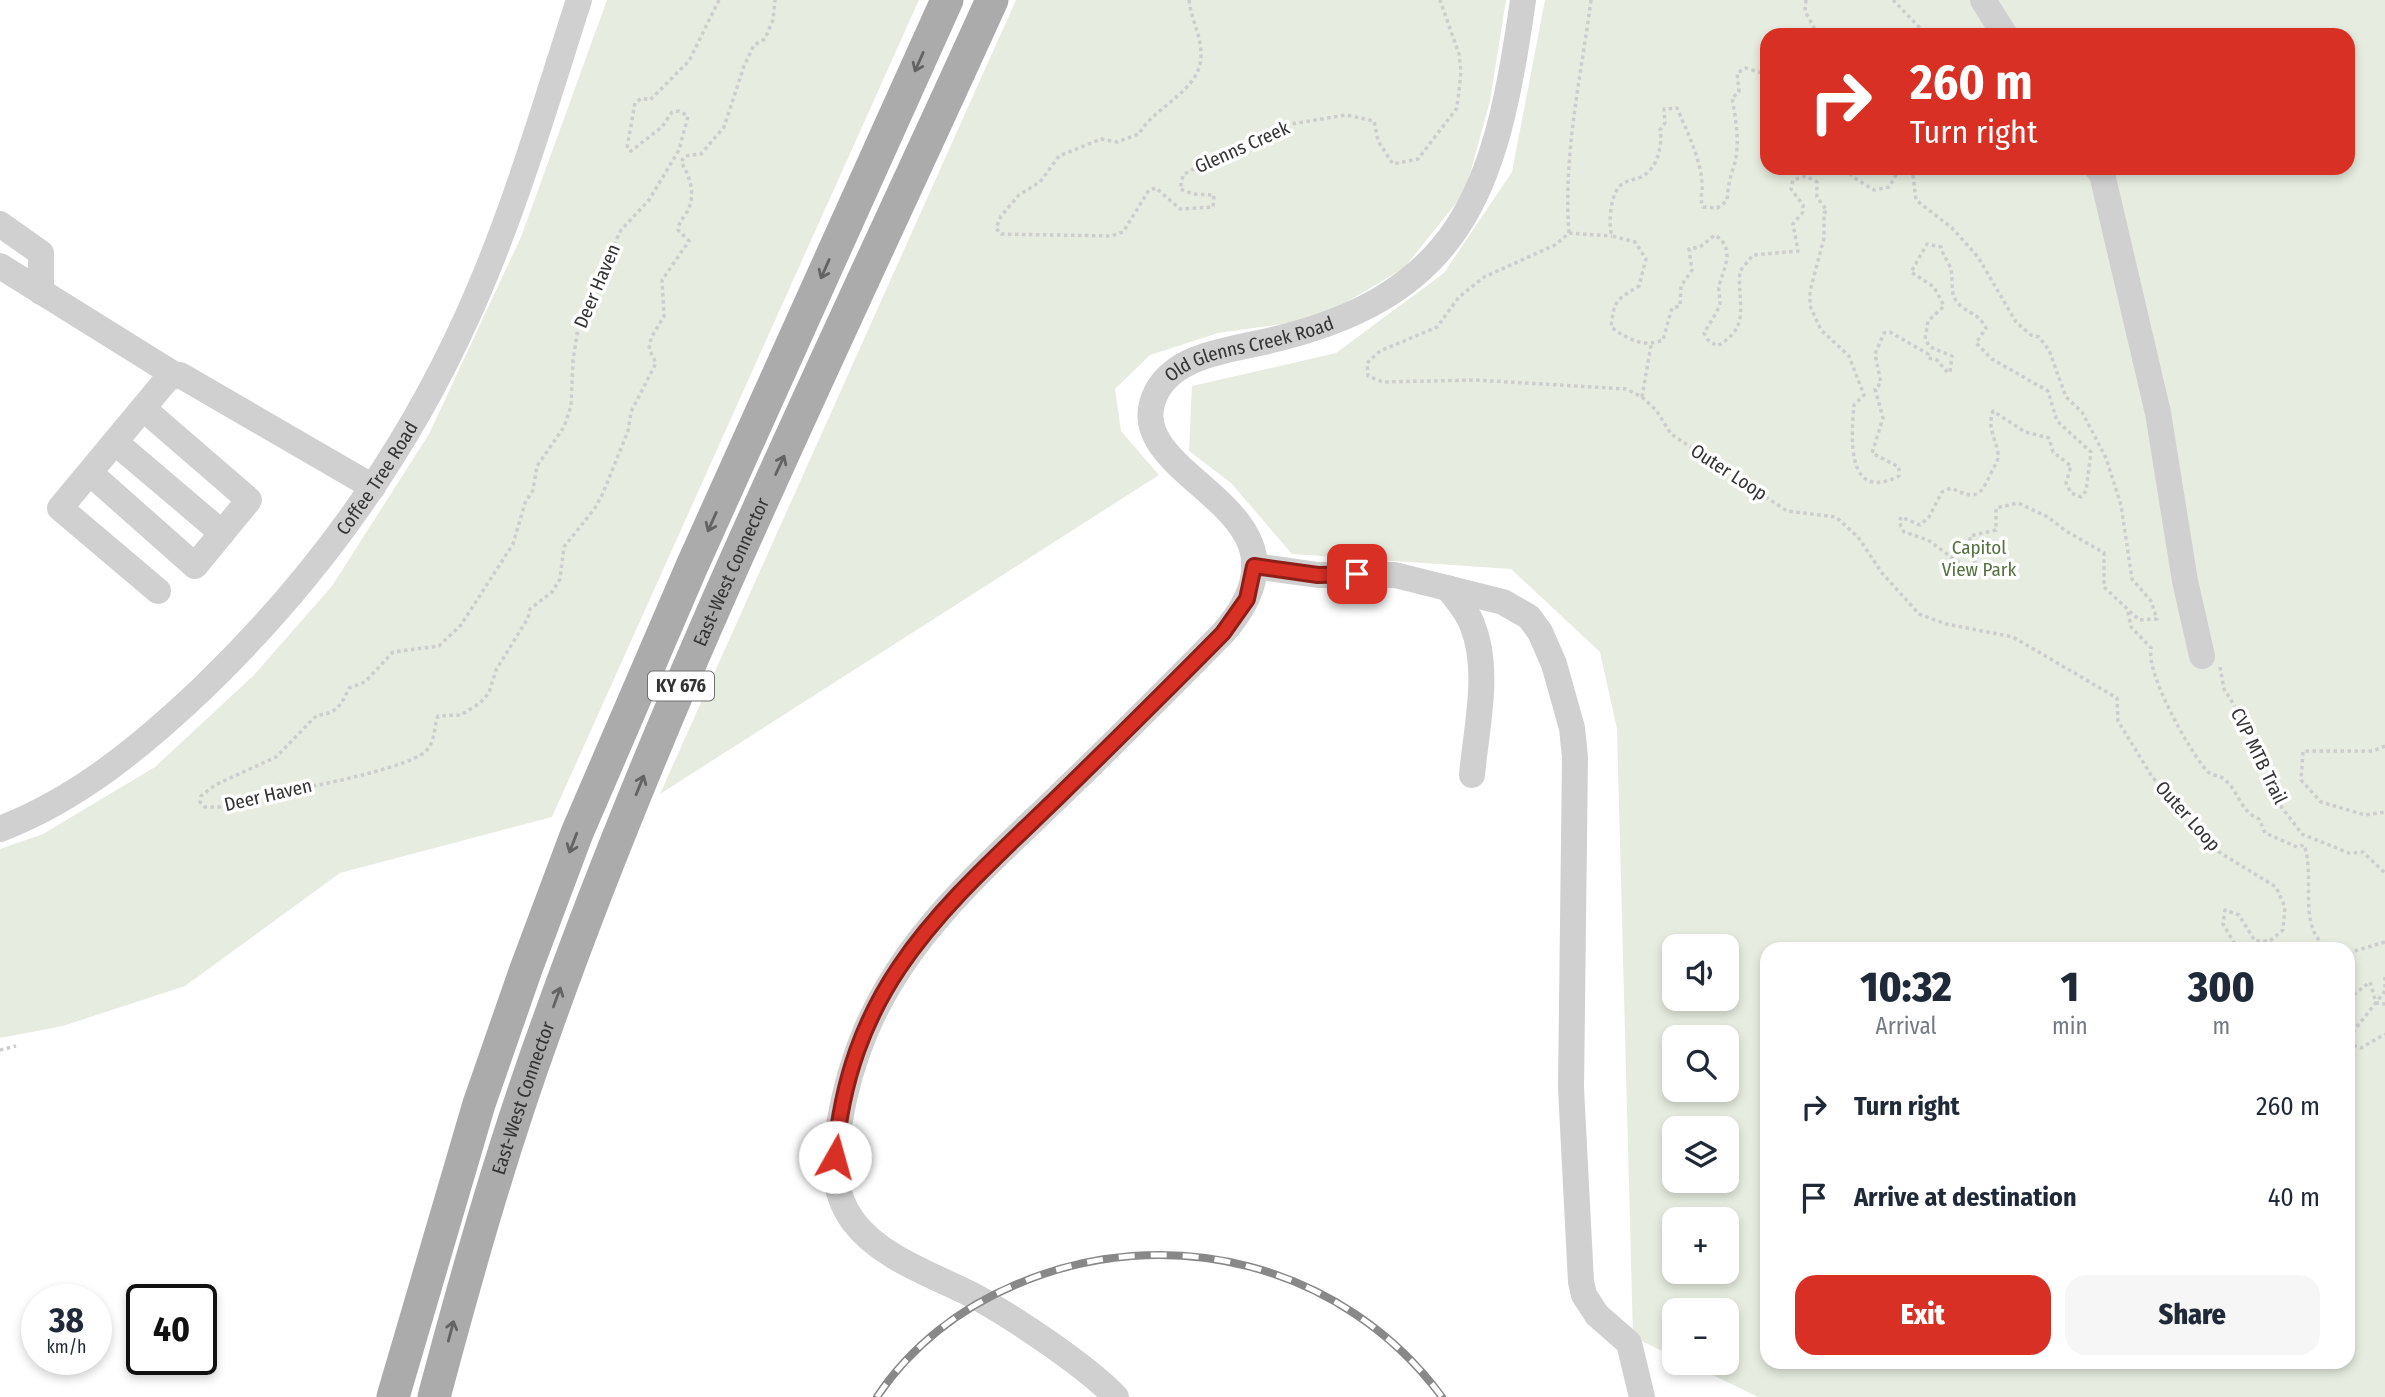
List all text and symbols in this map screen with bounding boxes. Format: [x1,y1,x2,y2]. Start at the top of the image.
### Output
one-way arrow [912,51,925,72]
text: 260 m [1910,53,2033,112]
icon: right [1795,56,1886,147]
text: Turn right [1910,113,2037,151]
street label: Glenns Creek [1191,116,1293,178]
street label: Deer Haven [569,240,625,332]
one-way arrow [818,258,831,279]
street label: Old Glenns Creek Road [1159,311,1337,386]
street label: Coffee Tree Road [331,417,422,539]
street label: Outer Loop [1687,439,1771,505]
one-way arrow [774,455,787,476]
street label: East-West Connector [688,494,774,650]
one-way arrow [705,510,718,532]
park label: Capitol View Park [1942,536,2016,581]
pin [1327,544,1387,604]
icon: arrive [1338,555,1376,593]
road number: KY 676 [648,672,714,700]
street label: CVP MTB Trail [2226,704,2292,808]
street label: Deer Haven [222,774,314,816]
one-way arrow [634,775,647,797]
street label: Outer Loop [2151,776,2225,856]
one-way arrow [566,832,579,853]
map controls [1662,934,1739,1375]
button: sound [1662,934,1739,1011]
text: 10:32 [1860,962,1952,1012]
text: 1 [2061,962,2079,1012]
text: 300 [2188,962,2255,1012]
one-way arrow [551,987,564,1009]
text: Arrival [1876,1012,1937,1040]
text: min [2052,1012,2088,1040]
text: m [2212,1012,2230,1040]
street label: East-West Connector [486,1018,559,1177]
button: search [1662,1025,1739,1102]
icon: right [1795,1088,1833,1126]
text: Turn right [1854,1091,1960,1122]
text: 260 m [2256,1091,2320,1122]
button: layers [1662,1116,1739,1193]
position arrow [798,1120,872,1194]
icon: arrive [1795,1179,1833,1217]
text: Arrive at destination [1854,1182,2077,1213]
text: 40 m [2268,1182,2320,1213]
button: + [1662,1207,1739,1284]
button: Exit [1795,1275,2051,1355]
button: Share [2065,1275,2320,1355]
speed limit sign: 40 [126,1284,217,1375]
button: − [1662,1298,1739,1375]
text: 38 [49,1299,84,1341]
one-way arrow [446,1320,459,1342]
text: km/h [46,1336,87,1358]

